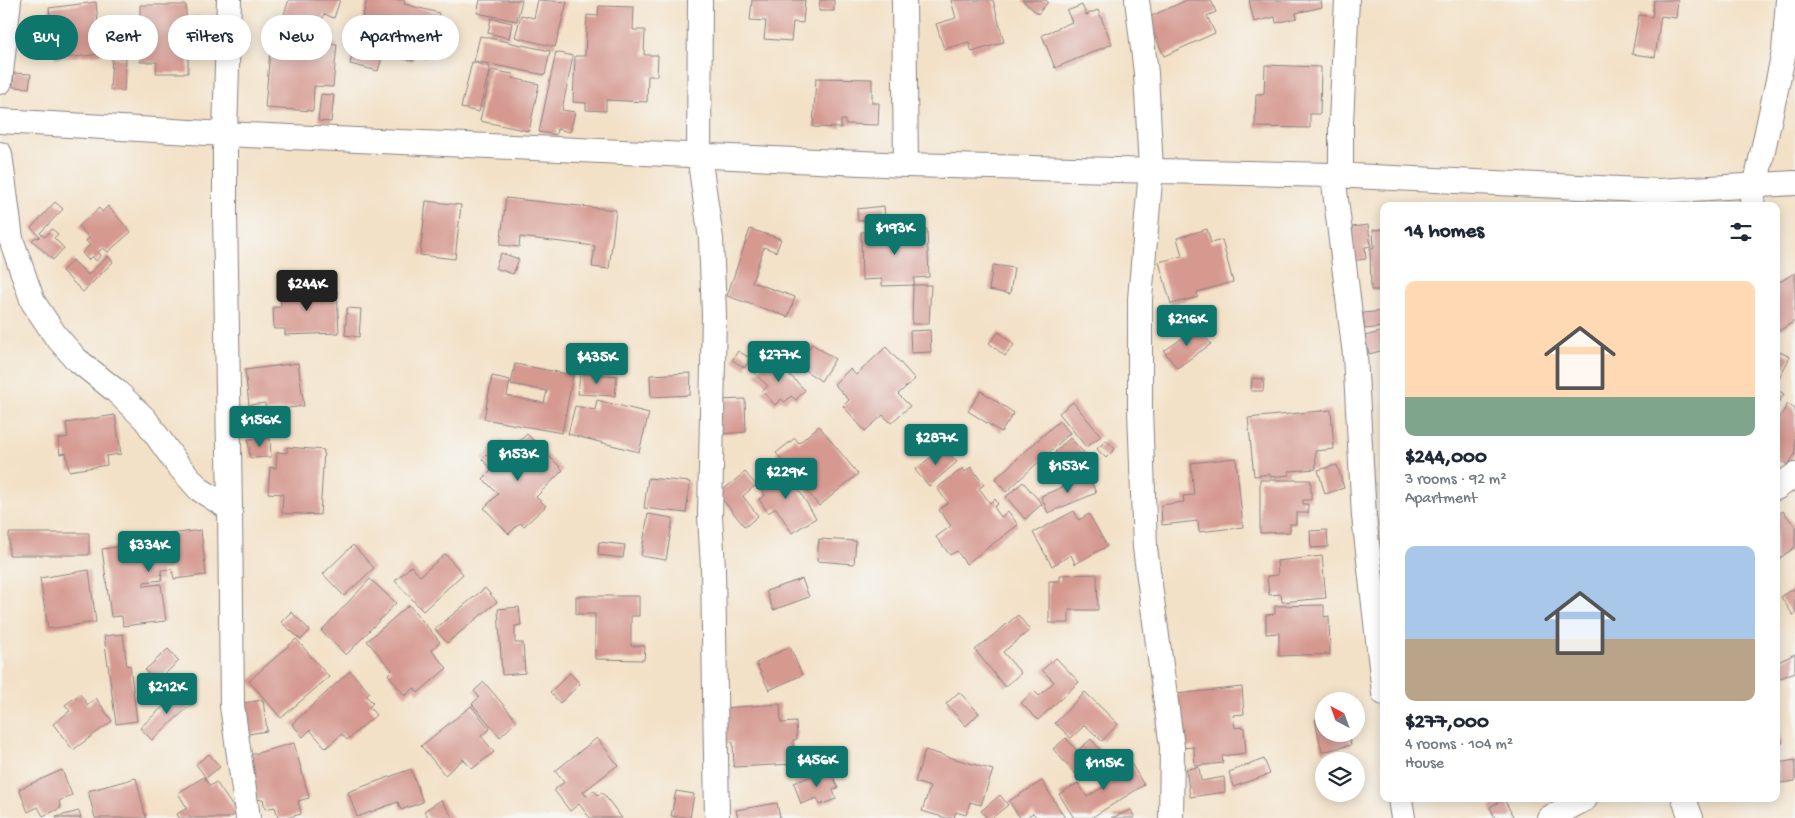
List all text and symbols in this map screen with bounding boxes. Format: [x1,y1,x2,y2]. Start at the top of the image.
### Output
chip: Buy [15,15,78,60]
chip: Rent [88,15,158,60]
chip: Filters [168,15,251,60]
chip: New [261,15,332,60]
chip: Apartment [342,15,459,60]
pin: $193K [860,214,930,256]
icon: filters [1727,218,1755,246]
text: $193K [876,220,914,239]
text: 14 homes [1405,220,1484,245]
pin: $244K [272,270,342,312]
text: $244K [288,276,326,295]
pin: $216K [1152,304,1222,347]
text: $216K [1168,311,1206,330]
icon: home [1535,313,1625,403]
pin: $277K [744,340,814,383]
pin: $435K [562,342,632,385]
text: $277K [759,347,799,366]
text: $435K [577,349,617,368]
pin: $156K [225,406,295,448]
text: $156K [241,412,279,431]
pin: $287K [901,424,971,466]
text: $287K [916,430,956,449]
pin: $153K [483,440,553,482]
text: $153K [498,446,538,465]
text: $244,000 [1405,446,1487,471]
pin: $153K [1033,452,1103,494]
pin: $229K [751,458,821,500]
text: $153K [1048,458,1088,477]
text: $229K [766,464,806,483]
text: 3 rooms · 92 m² [1405,471,1507,490]
text: Apartment [1405,490,1477,509]
pin: $334K [114,530,184,573]
text: $334K [129,537,169,556]
icon: home [1535,578,1625,668]
pin: $212K [132,672,202,715]
text: $212K [148,679,186,698]
north arrow [1315,692,1365,742]
map controls [1315,692,1365,802]
text: $277,000 [1405,711,1489,736]
text: 4 rooms · 104 m² [1405,736,1513,755]
pin: $456K [782,746,852,788]
pin: $115K [1069,748,1139,791]
text: $456K [797,752,837,771]
button: layers [1315,752,1365,802]
text: $115K [1085,755,1123,774]
text: House [1405,755,1444,774]

